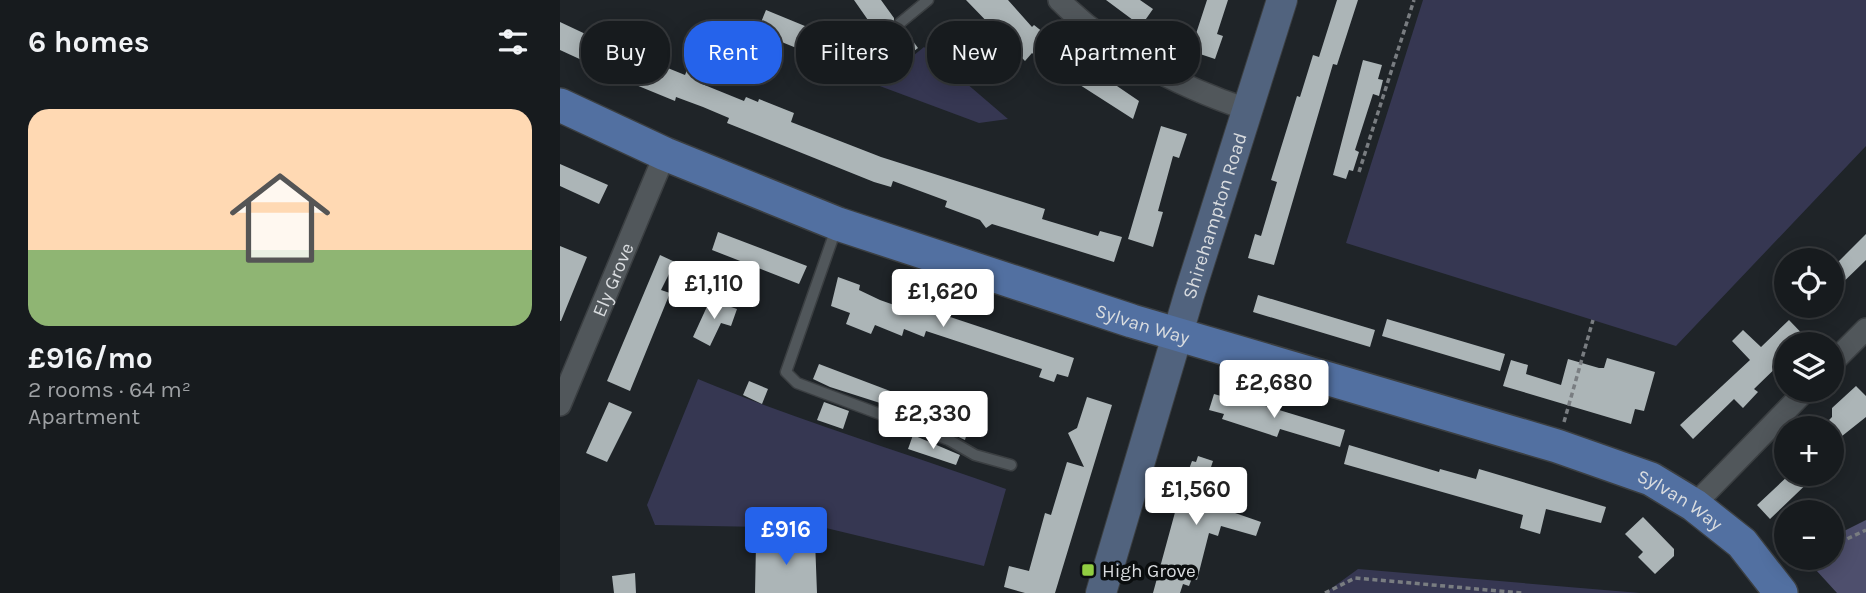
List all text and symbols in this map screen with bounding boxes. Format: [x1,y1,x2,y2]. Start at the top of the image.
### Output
chip: Buy [581,21,670,84]
chip: Rent [684,21,782,84]
chip: Filters [796,21,913,84]
chip: New [927,21,1021,84]
chip: Apartment [1035,21,1200,84]
icon: filters [494,23,532,61]
text: 6 homes [28,24,150,60]
street label: Shirehampton Road [1179,130,1252,302]
icon: home [217,155,343,281]
street label: Ely Grove [588,240,639,320]
map controls [1774,248,1844,570]
button: locate [1774,248,1844,318]
pin: £1,110 [657,262,771,321]
text: £1,110 [685,270,743,297]
pin: £1,620 [886,270,1000,329]
text: £1,620 [908,278,978,305]
street label: Sylvan Way [1092,300,1192,349]
button: layers [1774,332,1844,402]
text: £916/mo [28,340,153,376]
pin: £2,680 [1217,360,1331,420]
text: £2,680 [1236,369,1312,396]
text: 2 rooms · 64 m² [28,376,191,403]
pin: £2,330 [876,392,990,451]
text: £2,330 [895,400,971,427]
text: Apartment [28,403,140,430]
button: + [1774,416,1844,486]
street label: Sylvan Way [1634,465,1727,535]
pin: £1,560 [1139,468,1253,527]
text: £1,560 [1161,476,1231,503]
button: − [1774,500,1844,570]
pin: £916 [745,508,827,567]
text: £916 [761,516,811,543]
place label: High Grove [1102,560,1196,582]
marker: High Grove [1080,562,1096,578]

